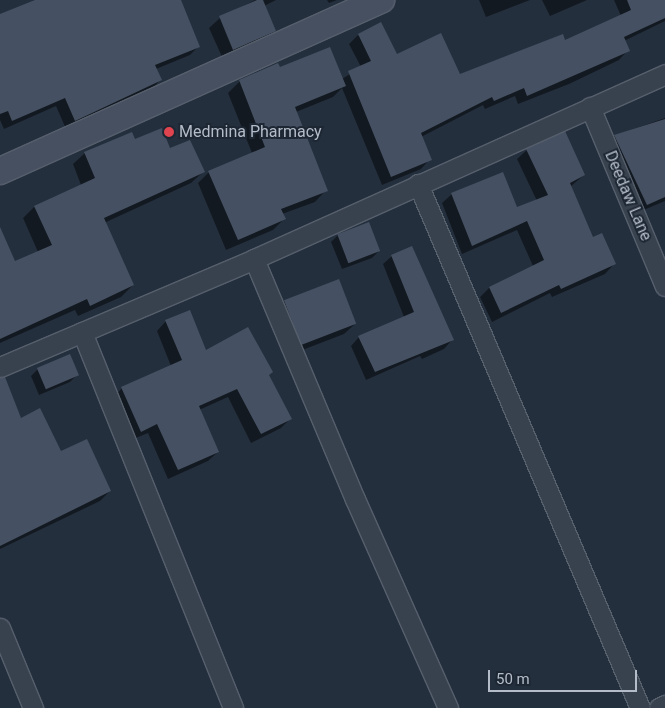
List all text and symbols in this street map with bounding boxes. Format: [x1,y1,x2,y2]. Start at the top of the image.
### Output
place label: Medmina Pharmacy [179,122,322,142]
marker: Medmina Pharmacy [163,126,175,138]
street label: Deedaw Lane [600,148,656,244]
scale bar [490,660,639,692]
text: 50 m [496,670,530,688]

